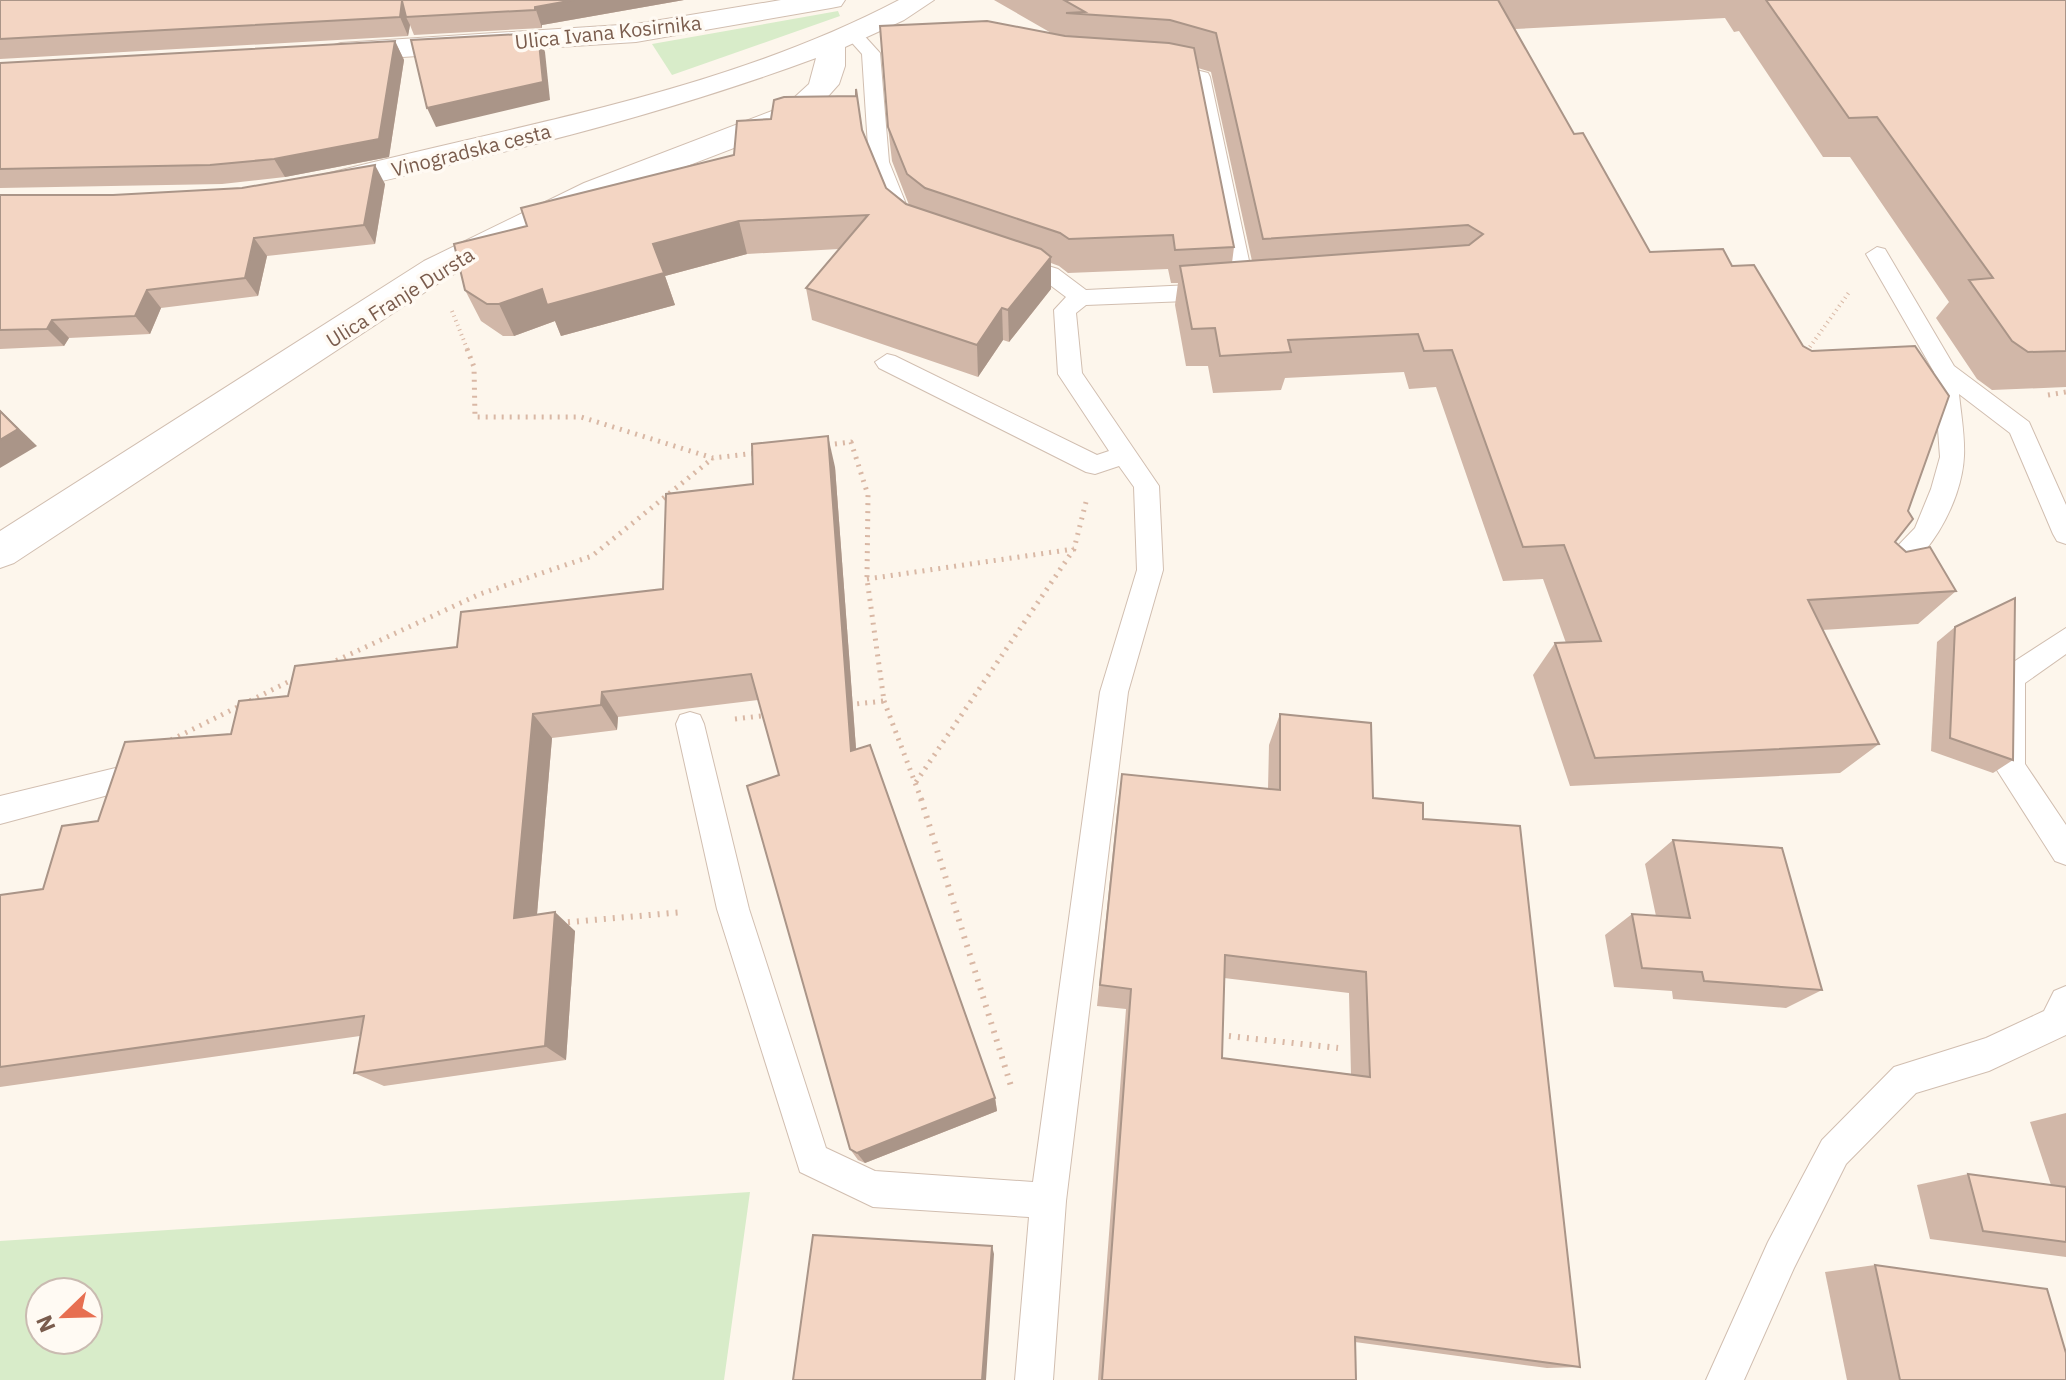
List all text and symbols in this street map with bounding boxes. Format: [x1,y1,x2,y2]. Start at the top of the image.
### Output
street label: Ulica Ivana Kosirnika [513,9,703,55]
street label: Vinogradska cesta [388,117,554,183]
street label: Ulica Franje Dursta [321,240,479,353]
north arrow [24,1276,104,1356]
text: N [29,1311,62,1337]

